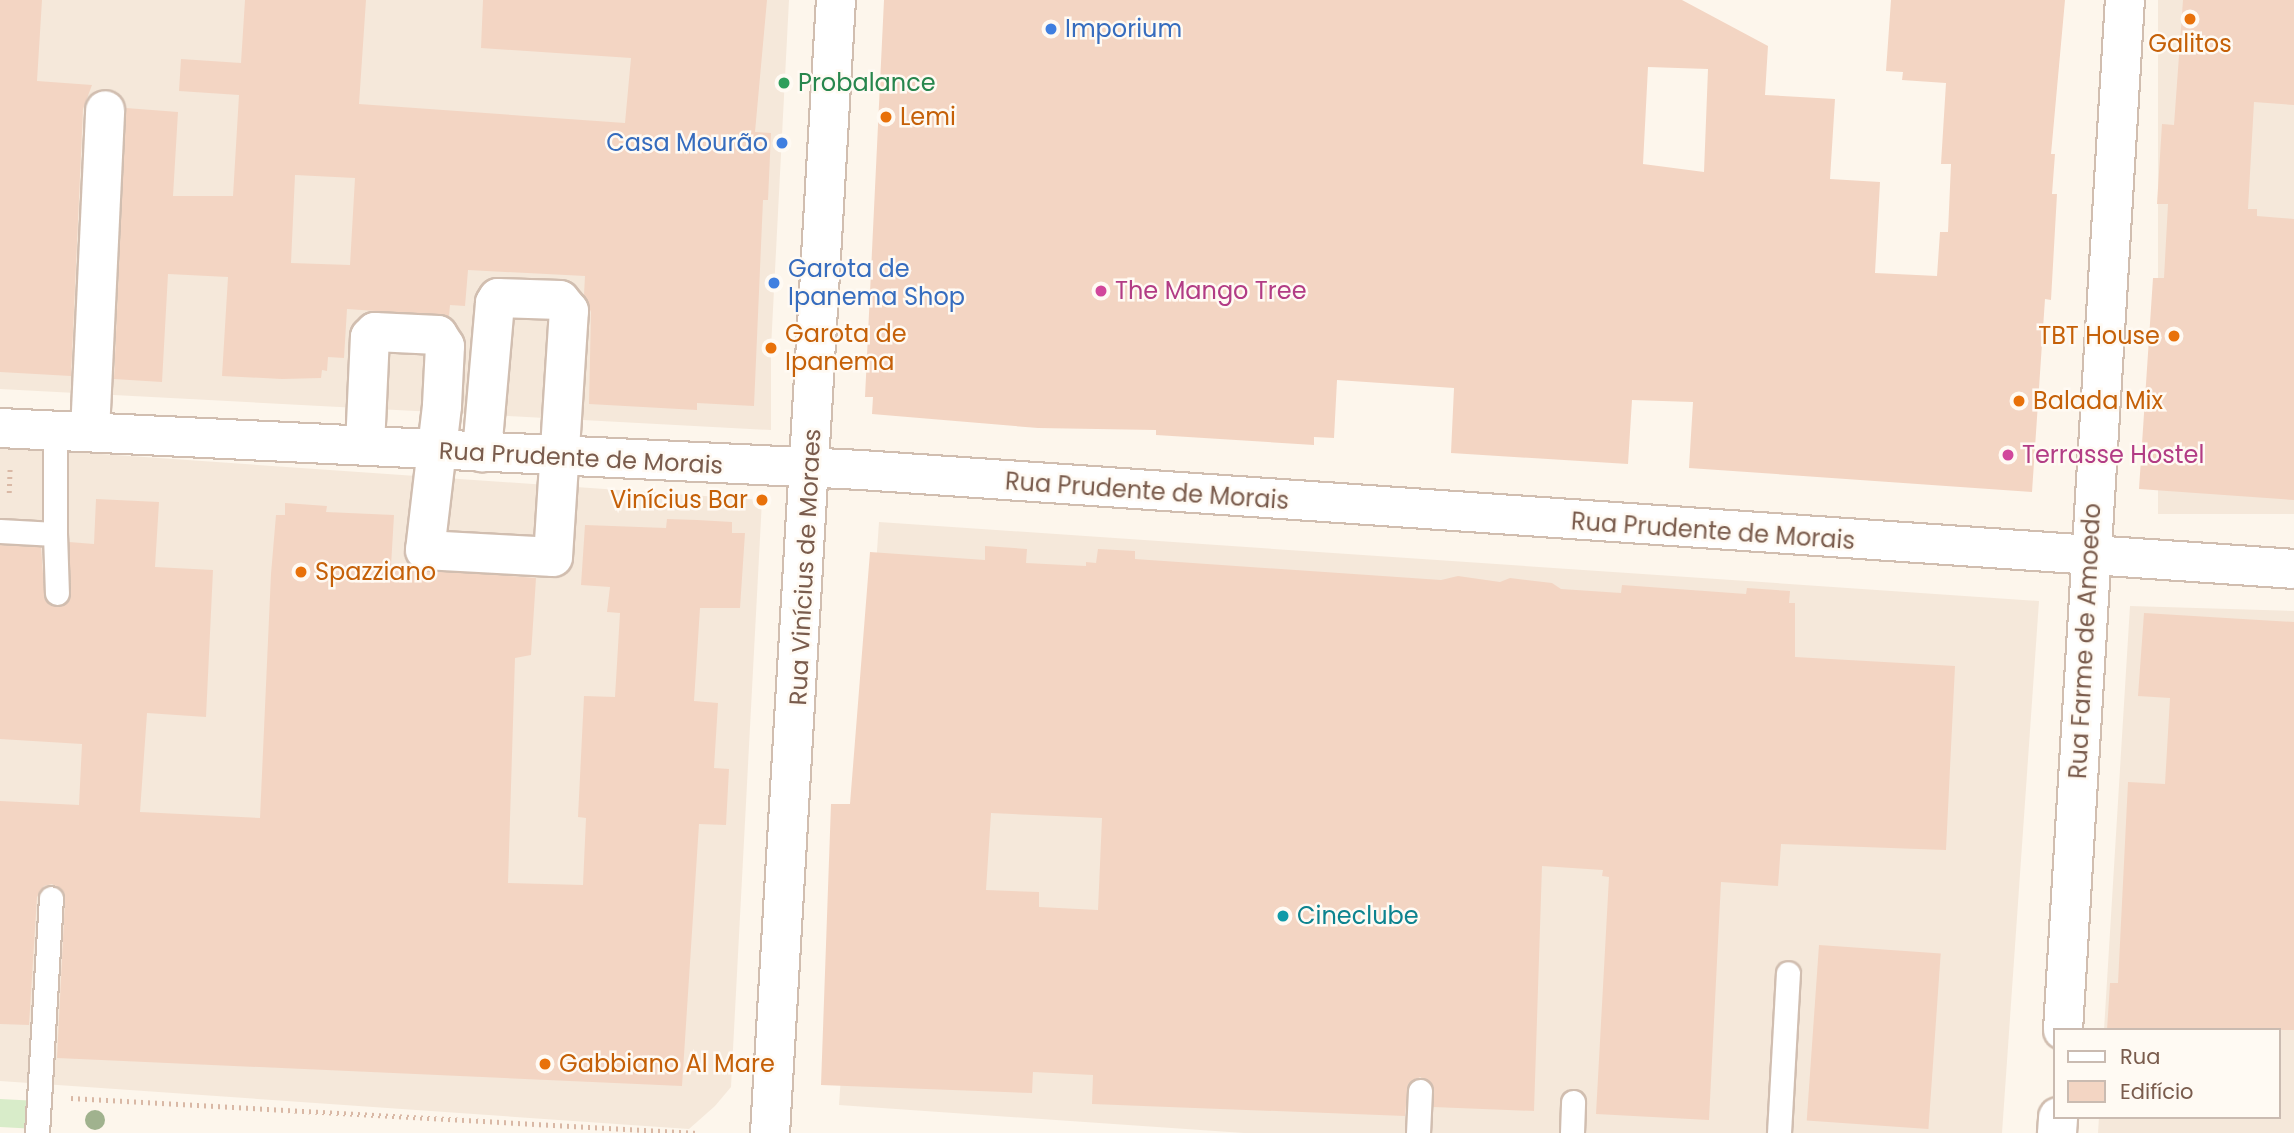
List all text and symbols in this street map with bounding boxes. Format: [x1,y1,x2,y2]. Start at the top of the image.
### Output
marker: Galitos [2182,11,2198,27]
place label: Imporium [1065,15,1182,43]
marker: Imporium [1043,21,1059,37]
place label: Galitos [2148,30,2232,58]
place label: Probalance [798,69,936,97]
marker: Probalance [776,75,792,91]
place label: Lemi [900,103,956,131]
marker: Lemi [878,109,894,125]
place label: Casa Mourão [606,129,768,157]
marker: Casa Mourão [774,135,790,151]
place label: Garota de Ipanema Shop [788,255,965,311]
marker: Garota de Ipanema Shop [766,275,782,291]
place label: The Mango Tree [1115,277,1307,305]
marker: The Mango Tree [1093,283,1109,299]
place label: Garota de Ipanema [785,320,907,376]
place label: TBT House [2038,322,2160,350]
marker: TBT House [2166,328,2182,344]
marker: Garota de Ipanema [763,340,779,356]
place label: Balada Mix [2033,387,2163,415]
marker: Balada Mix [2011,393,2027,409]
street label: Rua Vinícius de Moraes [783,428,827,706]
street label: Rua Prudente de Morais [438,436,724,480]
place label: Terrasse Hostel [2022,441,2204,469]
marker: Terrasse Hostel [2000,447,2016,463]
street label: Rua Prudente de Morais [1004,467,1290,515]
place label: Vinícius Bar [610,486,748,514]
marker: Vinícius Bar [754,492,770,508]
street label: Rua Farme de Amoedo [2063,502,2107,780]
street label: Rua Prudente de Morais [1570,507,1856,555]
place label: Spazziano [315,558,436,586]
marker: Spazziano [293,564,309,580]
place label: Cineclube [1297,902,1419,930]
marker: Cineclube [1275,908,1291,924]
legend [2052,1028,2280,1119]
text: Rua [2120,1042,2160,1071]
place label: Gabbiano Al Mare [559,1050,775,1078]
marker: Gabbiano Al Mare [537,1056,553,1072]
text: Edifício [2120,1077,2194,1106]

